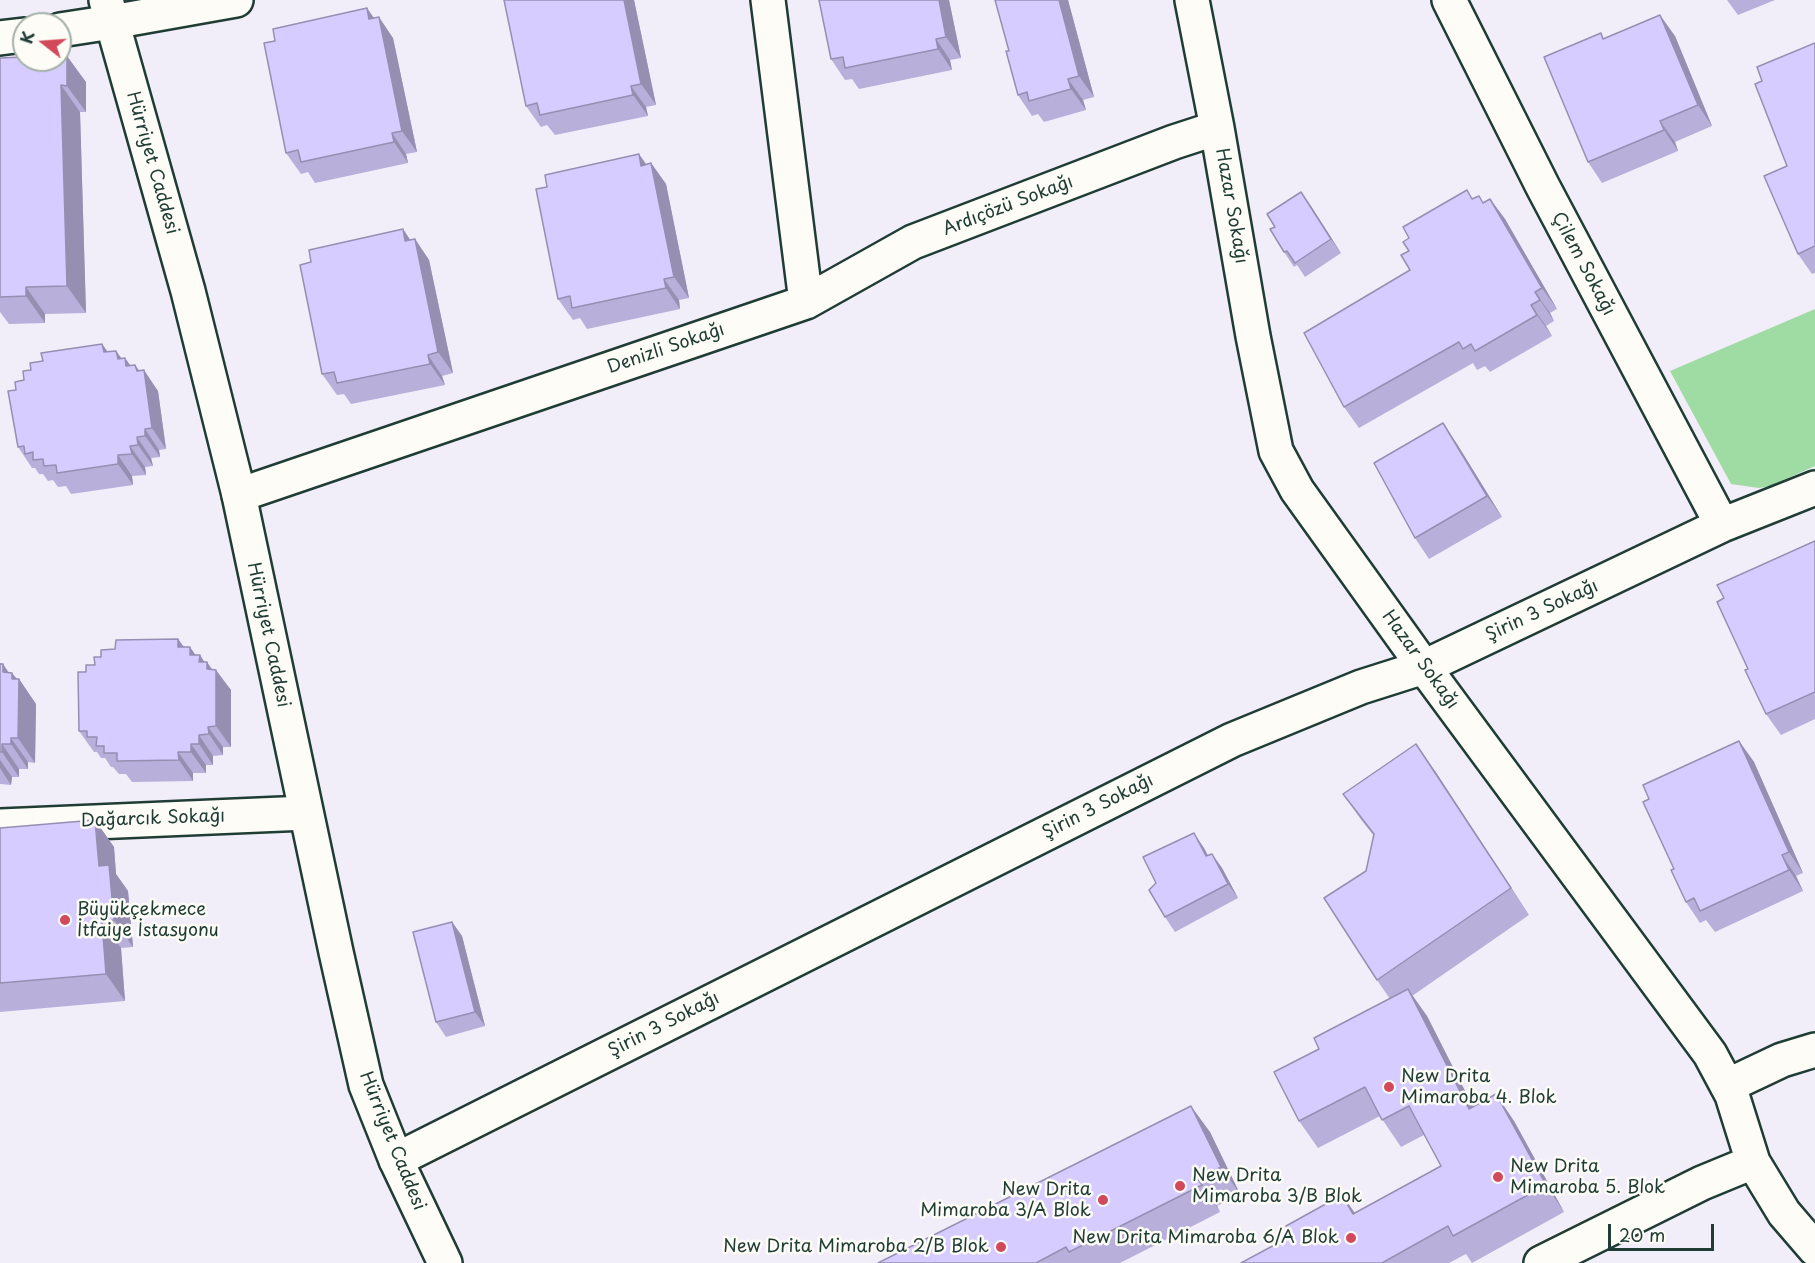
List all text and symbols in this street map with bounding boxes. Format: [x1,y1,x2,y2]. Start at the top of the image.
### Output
north arrow [12,12,72,72]
text: K [14,28,40,46]
street label: Hürriyet Caddesi [121,89,183,237]
street label: Hazar Sokağı [1210,147,1252,265]
street label: Ardıçözü Sokağı [940,171,1076,241]
street label: Çilem Sokağı [1547,209,1619,319]
street label: Denizli Sokağı [605,319,727,379]
street label: Hürriyet Caddesi [242,561,294,709]
street label: Şirin 3 Sokağı [1482,576,1602,646]
street label: Hazar Sokağı [1377,606,1463,714]
street label: Şirin 3 Sokağı [1039,770,1157,844]
street label: Dağarcık Sokağı [80,806,226,832]
place label: Büyükçekmece İtfaiye İstasyonu [77,899,219,942]
marker: Büyükçekmece İtfaiye İstasyonu [58,913,72,927]
street label: Şirin 3 Sokağı [605,988,723,1062]
place label: New Drita Mimaroba 4. Blok [1401,1066,1557,1108]
street label: Hürriyet Caddesi [354,1068,430,1214]
marker: New Drita Mimaroba 4. Blok [1382,1080,1396,1094]
place label: New Drita Mimaroba 5. Blok [1510,1156,1665,1198]
place label: New Drita Mimaroba 3/B Blok [1192,1165,1362,1208]
marker: New Drita Mimaroba 5. Blok [1491,1170,1505,1184]
place label: New Drita Mimaroba 3/A Blok [920,1179,1091,1222]
marker: New Drita Mimaroba 3/B Blok [1173,1179,1187,1193]
marker: New Drita Mimaroba 3/A Blok [1096,1193,1110,1207]
scale bar [1611,1212,1718,1250]
text: 20 m [1619,1221,1665,1248]
place label: New Drita Mimaroba 6/A Blok [1072,1227,1339,1249]
marker: New Drita Mimaroba 6/A Blok [1344,1231,1358,1245]
place label: New Drita Mimaroba 2/B Blok [723,1236,989,1258]
marker: New Drita Mimaroba 2/B Blok [994,1240,1008,1254]

